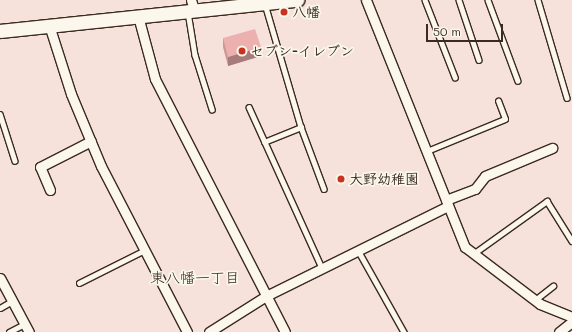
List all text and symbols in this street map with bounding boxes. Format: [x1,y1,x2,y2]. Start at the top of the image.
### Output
place label: 八幡 [292,4,320,20]
marker: 八幡 [279,7,289,17]
scale bar [428,16,505,42]
text: 50 m [433,23,461,39]
place label: セブン-イレブン [250,43,354,59]
marker: セブン-イレブン [237,46,247,56]
place label: 大野幼稚園 [349,171,419,187]
marker: 大野幼稚園 [336,174,346,184]
district label: 東八幡一丁目 [150,269,240,287]

